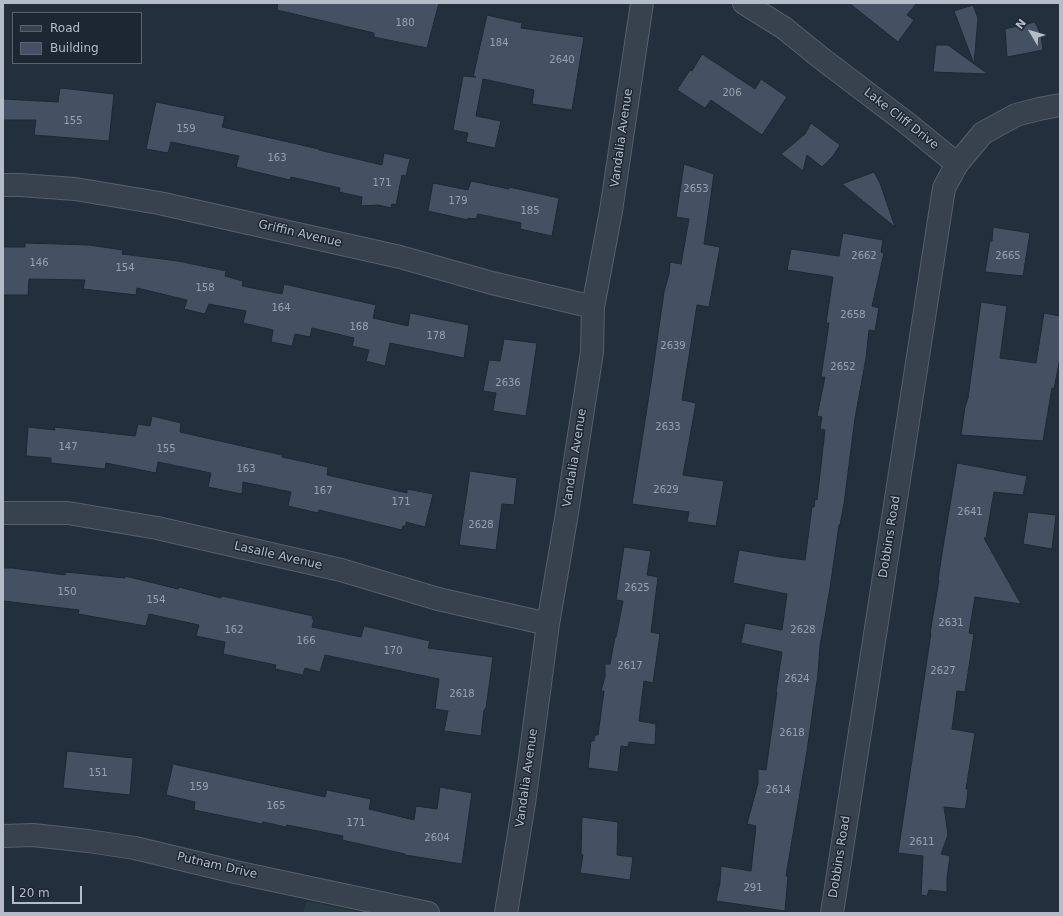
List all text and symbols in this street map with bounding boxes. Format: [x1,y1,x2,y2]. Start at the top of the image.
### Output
legend [12,12,142,64]
north arrow [1011,12,1051,52]
house number: 180 [395,17,415,29]
text: N [1013,17,1029,32]
text: Road [50,21,80,35]
house number: 184 [489,37,509,49]
text: Building [50,41,99,55]
house number: 2640 [549,54,575,66]
street label: Lake Cliff Drive [861,85,941,153]
house number: 206 [722,87,742,99]
street label: Vandalia Avenue [608,88,636,188]
house number: 155 [63,115,83,127]
house number: 159 [176,123,196,135]
house number: 163 [267,152,287,164]
house number: 171 [372,177,392,189]
house number: 2653 [683,183,709,195]
house number: 179 [448,195,468,207]
house number: 185 [520,205,540,217]
street label: Griffin Avenue [257,217,343,251]
house number: 2662 [851,250,877,262]
house number: 2665 [995,250,1021,262]
house number: 146 [29,257,49,269]
house number: 154 [115,262,135,274]
house number: 158 [195,282,215,294]
house number: 164 [271,302,291,314]
house number: 2658 [840,309,866,321]
house number: 168 [349,321,369,333]
house number: 178 [426,330,446,342]
house number: 2639 [660,340,686,352]
house number: 2652 [830,361,856,373]
house number: 2636 [495,377,521,389]
street label: Vandalia Avenue [560,408,590,508]
house number: 2633 [655,421,681,433]
house number: 147 [58,441,78,453]
house number: 155 [156,443,176,455]
house number: 163 [236,463,256,475]
house number: 2629 [653,484,679,496]
house number: 167 [313,485,333,497]
street label: Dobbins Road [876,495,904,579]
house number: 171 [391,496,411,508]
house number: 2641 [957,506,983,518]
house number: 2628 [468,519,494,531]
street label: Lasalle Avenue [232,539,324,573]
house number: 2625 [624,582,650,594]
house number: 150 [57,586,77,598]
house number: 154 [146,594,166,606]
house number: 2631 [938,617,964,629]
house number: 162 [224,624,244,636]
house number: 2628 [790,624,816,636]
house number: 166 [296,635,316,647]
house number: 170 [383,645,403,657]
house number: 2617 [617,660,643,672]
house number: 2627 [930,665,956,677]
house number: 2624 [784,673,810,685]
house number: 2618 [449,688,475,700]
house number: 2618 [779,727,805,739]
street label: Vandalia Avenue [513,728,541,828]
house number: 151 [88,767,108,779]
house number: 159 [189,781,209,793]
house number: 2614 [765,784,791,796]
house number: 165 [266,800,286,812]
street label: Dobbins Road [826,815,854,899]
house number: 171 [346,817,366,829]
house number: 2604 [424,832,450,844]
house number: 2611 [909,836,935,848]
street label: Putnam Drive [176,850,258,882]
scale bar [14,878,84,904]
house number: 291 [743,882,763,894]
text: 20 m [19,886,50,900]

